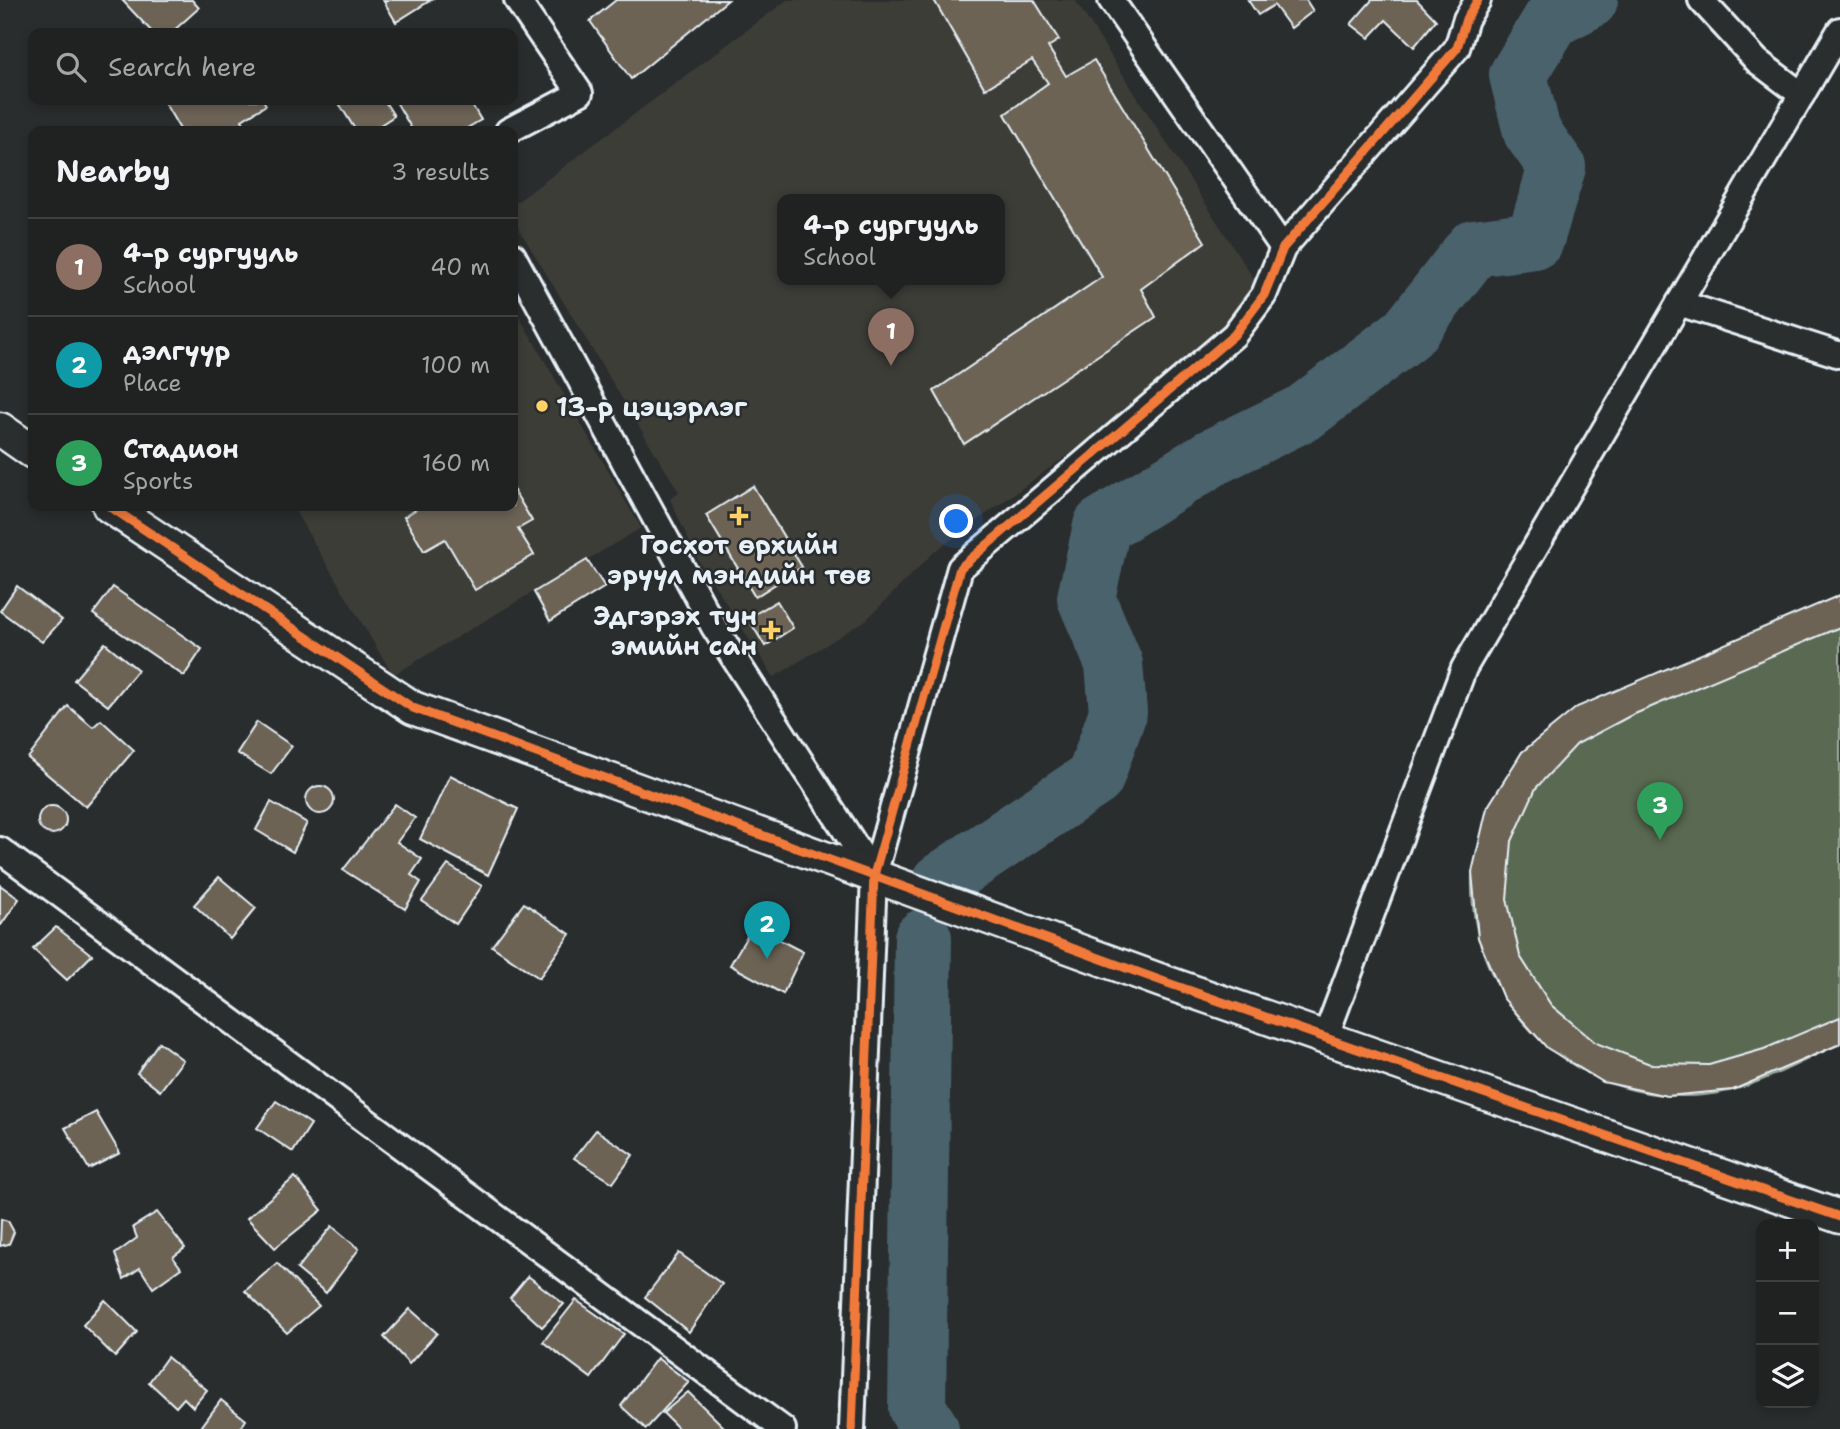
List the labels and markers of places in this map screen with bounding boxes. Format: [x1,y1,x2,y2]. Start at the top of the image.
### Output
pin: 1 [868,308,914,366]
place label: 13-р цэцэрлэг [556,389,748,424]
marker: 13-р цэцэрлэг [534,398,550,414]
marker: Госхот өрхийн эрүүл мэндийн төв [729,506,749,526]
place label: Госхот өрхийн эрүүл мэндийн төв [607,527,871,592]
place label: Эдгэрэх тун эмийн сан [593,598,757,663]
marker: Эдгэрэх тун эмийн сан [763,622,779,638]
pin: 3 [1637,782,1683,840]
pin: 2 [744,901,790,959]

